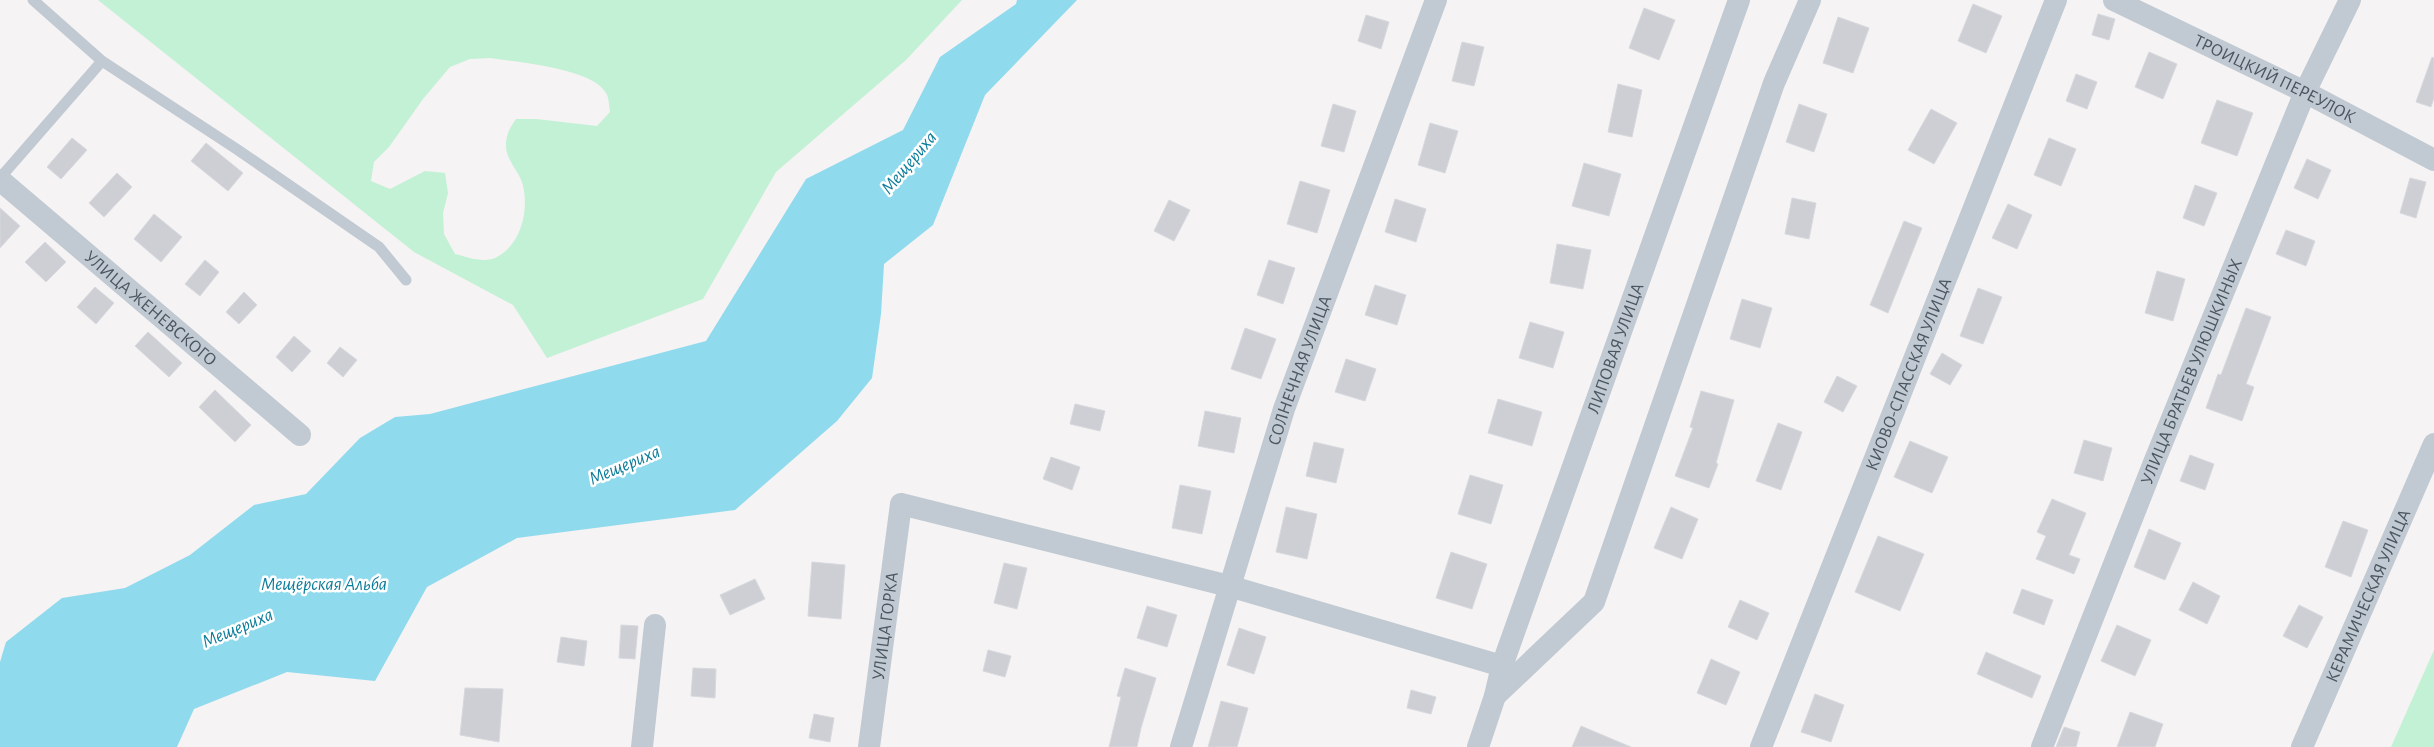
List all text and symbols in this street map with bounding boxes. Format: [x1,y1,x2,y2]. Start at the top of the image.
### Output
street label: ТРОИЦКИЙ ПЕРЕУЛОК [2191,32,2359,127]
water label: Мещериха [878,128,941,198]
street label: УЛИЦА ЖЕНЕВСКОГО [81,248,220,370]
street label: УЛИЦА БРАТЬЕВ УЛЮШКИНЫХ [2138,256,2246,487]
street label: КИОВО-СПАССКАЯ УЛИЦА [1863,275,1956,473]
street label: ЛИПОВАЯ УЛИЦА [1585,280,1648,416]
street label: СОЛНЕЧНАЯ УЛИЦА [1265,293,1336,448]
water label: Мещериха [586,442,663,489]
street label: КЕРАМИЧЕСКАЯ УЛИЦА [2323,507,2415,685]
street label: УЛИЦА ГОРКА [870,571,902,681]
water label: Мещёрская Альба [261,575,387,594]
water label: Мещериха [199,605,276,652]

